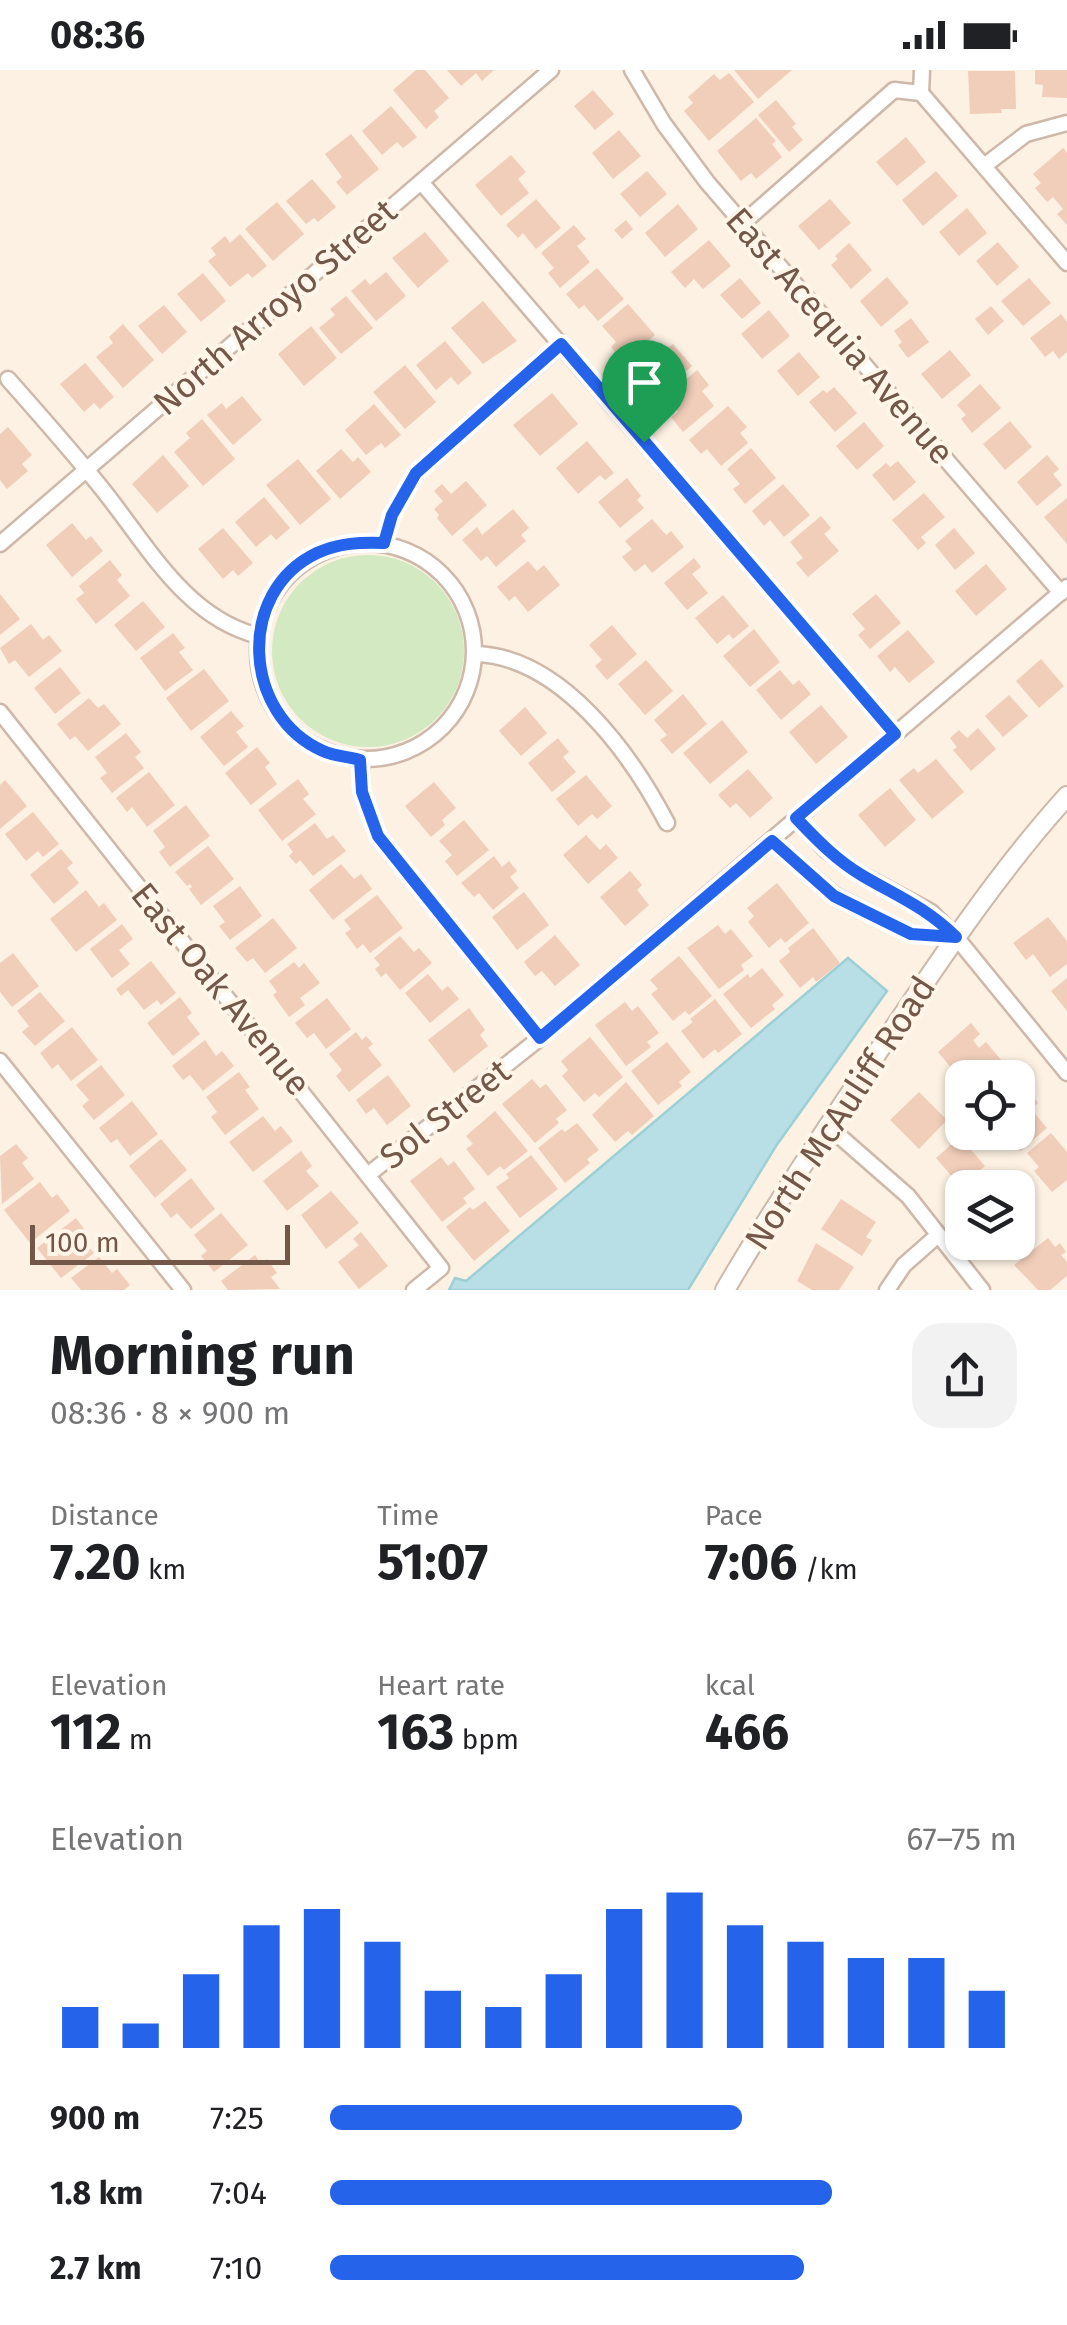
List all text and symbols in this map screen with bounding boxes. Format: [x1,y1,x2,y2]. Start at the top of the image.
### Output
text: 08:36 [50,12,145,58]
street label: North Arroyo Street [145,190,405,424]
street label: East Acequia Avenue [717,199,963,473]
pin [602,340,687,443]
icon: arrive [617,355,672,410]
street label: East Oak Avenue [122,874,320,1104]
street label: North McAuliff Road [736,968,944,1258]
street label: Sol Street [371,1050,519,1178]
map controls [945,1060,1035,1260]
button: locate [945,1060,1035,1150]
button: layers [945,1170,1035,1260]
scale bar [30,1220,290,1264]
text: 100 m [45,1226,120,1259]
text: Morning run [50,1323,355,1389]
button: share [912,1323,1017,1428]
text: 08:36 · 8 × 900 m [50,1394,290,1432]
text: Distance [50,1499,159,1532]
text: Time [377,1499,439,1532]
text: Pace [705,1499,763,1532]
text: 7.20 [50,1532,141,1592]
text: 51:07 [377,1532,488,1592]
text: 7:06 [705,1532,798,1592]
text: km [141,1553,186,1586]
text: /km [798,1553,858,1586]
text: Elevation [50,1669,167,1702]
text: Heart rate [377,1669,505,1702]
text: kcal [705,1669,755,1702]
text: 112 [50,1702,121,1762]
text: 163 [377,1702,454,1762]
text: 466 [705,1702,789,1762]
text: m [121,1723,153,1756]
text: bpm [454,1723,519,1756]
text: Elevation [50,1820,184,1858]
text: 67–75 m [906,1820,1017,1858]
text: 900 m [50,2099,140,2137]
text: 7:25 [210,2099,264,2137]
text: 1.8 km [50,2174,143,2212]
text: 7:04 [210,2174,267,2212]
text: 2.7 km [50,2249,142,2287]
text: 7:10 [210,2249,262,2287]

